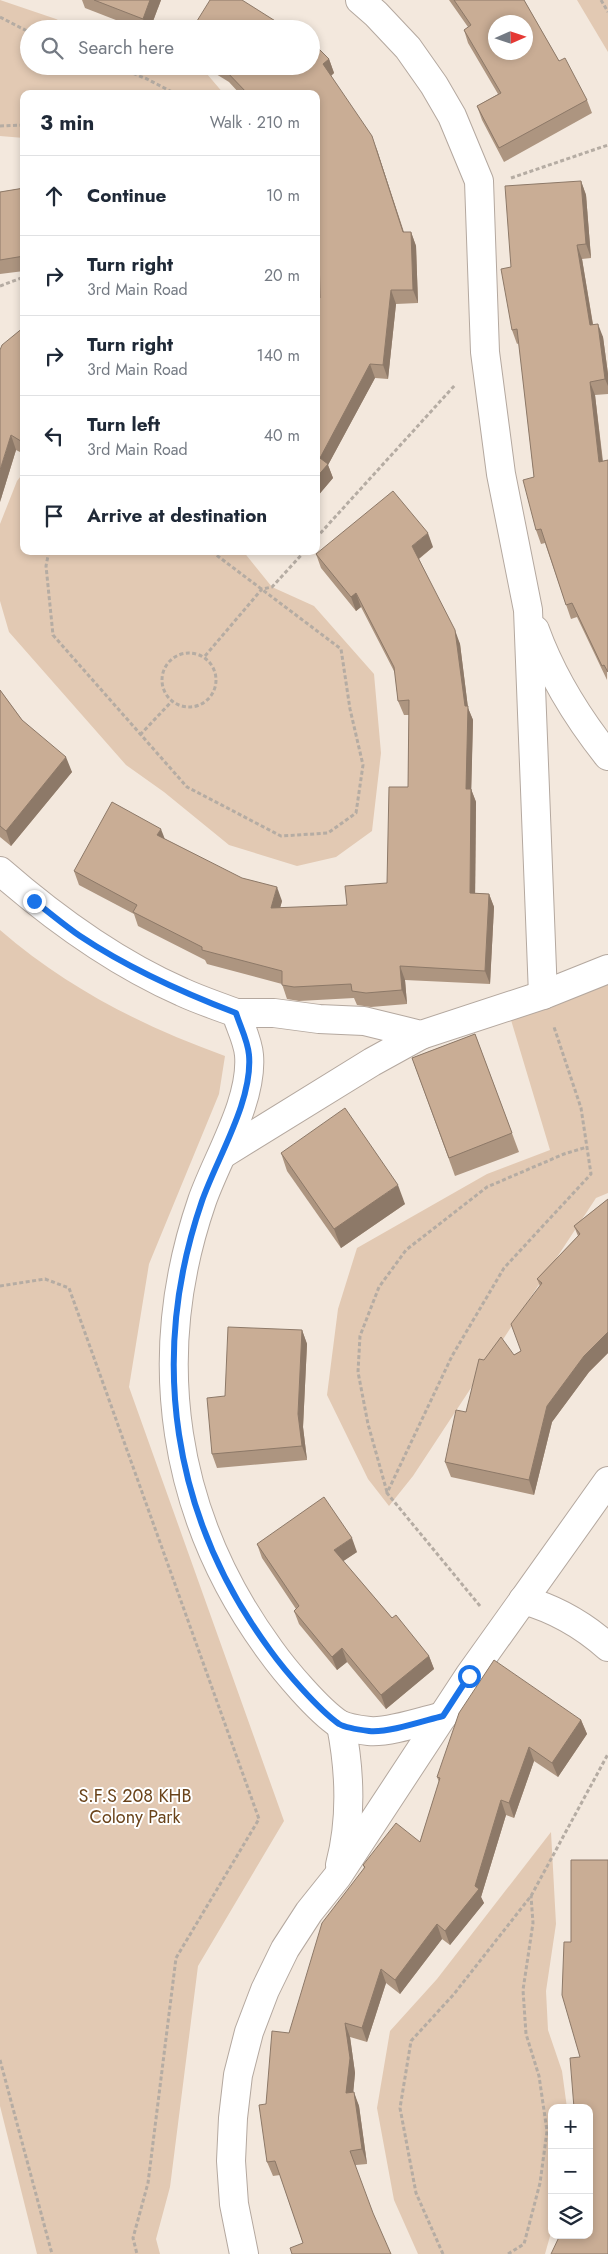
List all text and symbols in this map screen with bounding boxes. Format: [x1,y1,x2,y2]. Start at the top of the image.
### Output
north arrow [488,15,533,60]
search box [20,20,320,75]
icon: search [38,34,66,62]
text: Search here [78,34,174,61]
text: 3 min [40,108,94,138]
text: Walk · 210 m [210,111,300,134]
icon: ahead [40,182,68,210]
text: Continue [87,182,166,209]
text: 10 m [266,184,300,207]
text: Turn right [87,251,173,278]
icon: right [40,262,68,290]
text: 20 m [264,264,300,287]
text: 3rd Main Road [87,278,188,301]
text: Turn right [87,331,173,358]
icon: right [40,342,68,370]
text: 140 m [257,344,300,367]
text: 3rd Main Road [87,358,188,381]
text: Turn left [87,411,160,438]
icon: left [40,422,68,450]
text: 40 m [264,424,300,447]
text: 3rd Main Road [87,438,188,461]
icon: arrive [40,502,68,530]
text: Arrive at destination [87,502,267,529]
route end [23,890,46,913]
route start [458,1665,481,1688]
park label: S.F.S 208 KHB Colony Park [78,1783,192,1830]
map controls [548,2104,593,2239]
button: + [548,2104,593,2149]
button: − [548,2149,593,2194]
button: layers [548,2194,593,2239]

